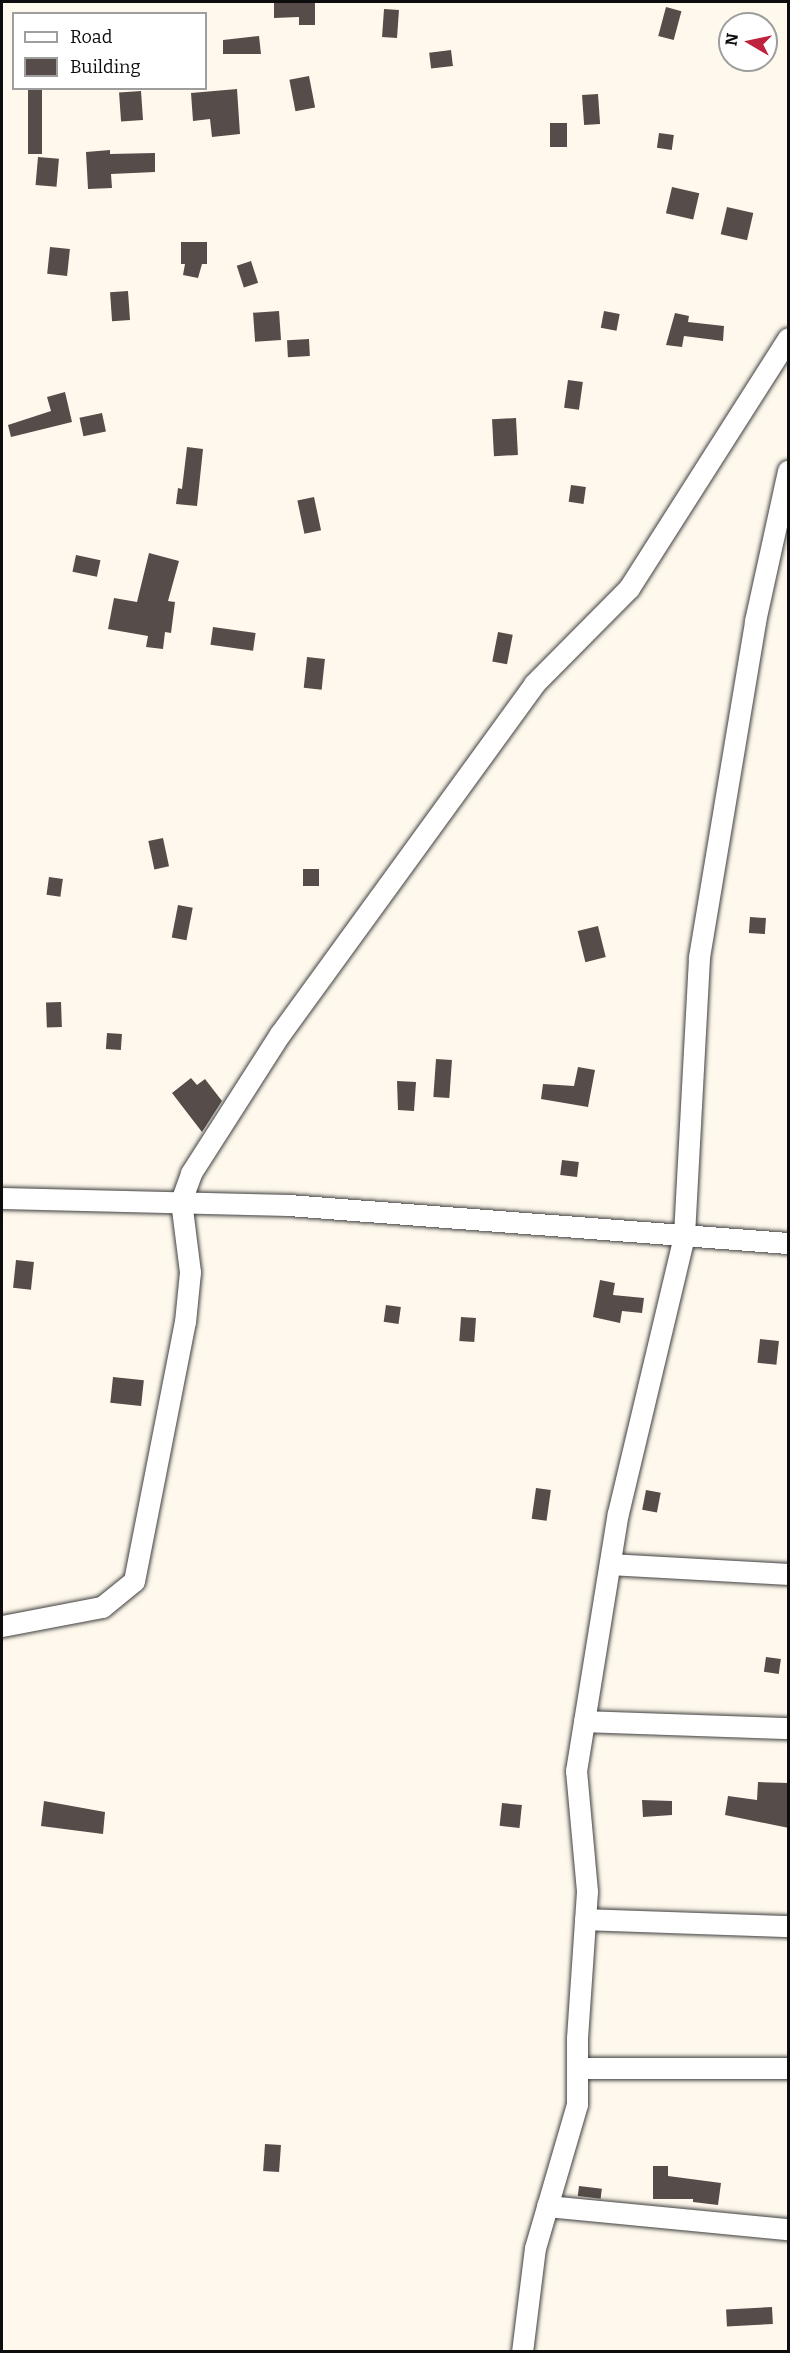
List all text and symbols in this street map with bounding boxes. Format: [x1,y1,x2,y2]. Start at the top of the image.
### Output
legend [12,12,207,90]
north arrow [718,12,778,72]
text: Road [70,26,112,48]
text: N [721,32,742,47]
text: Building [70,56,141,78]

